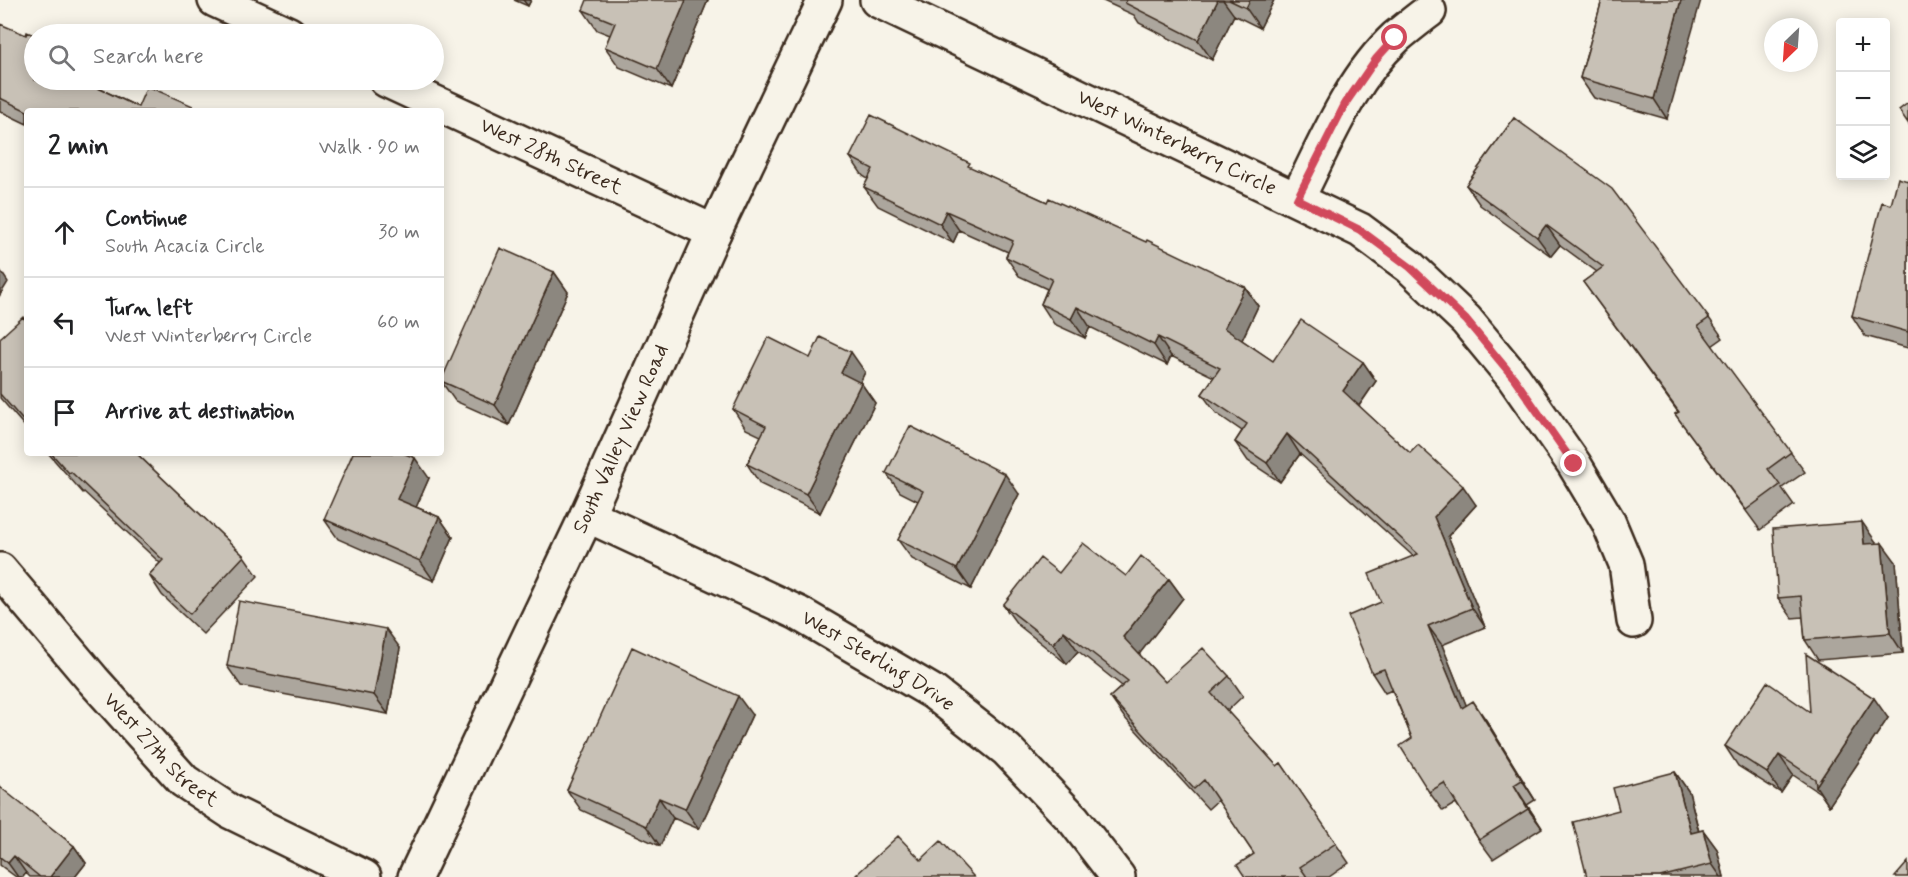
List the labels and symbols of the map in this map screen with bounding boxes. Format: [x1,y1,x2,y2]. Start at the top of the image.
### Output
north arrow [1764,18,1818,72]
route start [1381,24,1407,50]
street label: West Winterberry Circle [1072,83,1281,202]
street label: West 28th Street [475,111,628,202]
street label: South Valley View Road [566,340,676,538]
route end [1560,450,1586,476]
street label: West Sterling Drive [796,604,961,718]
street label: West 27th Street [97,687,224,814]

